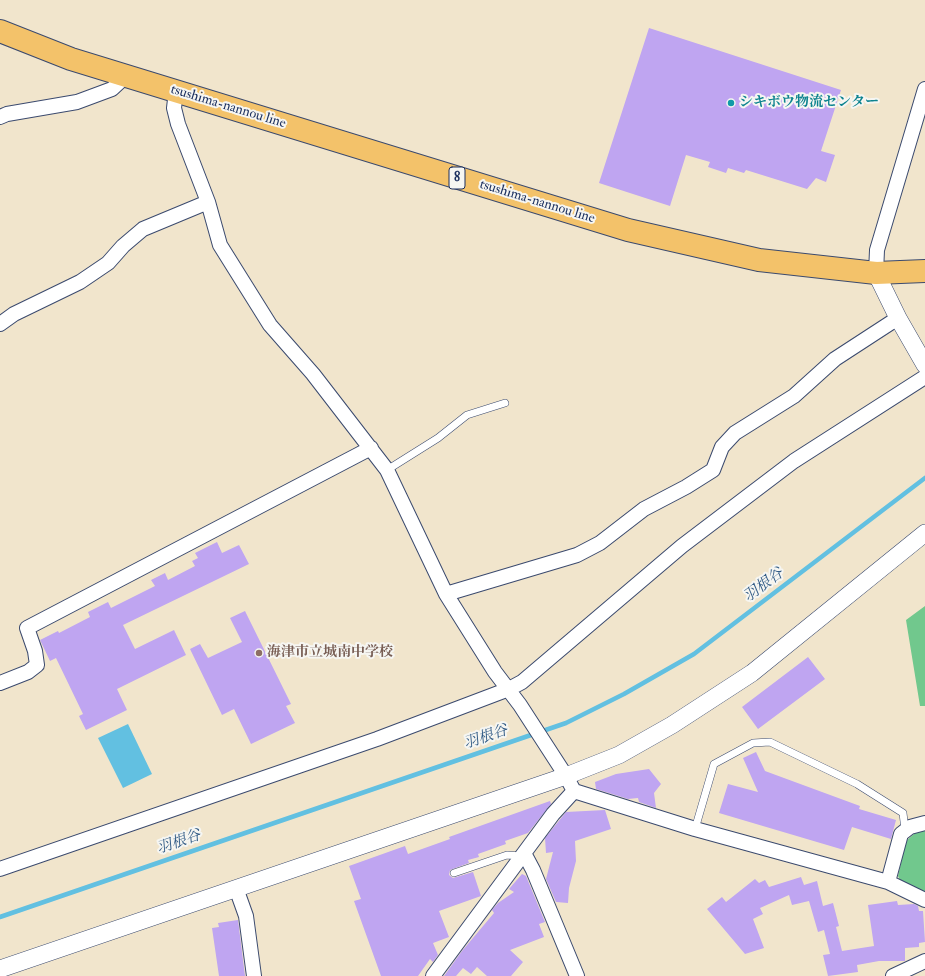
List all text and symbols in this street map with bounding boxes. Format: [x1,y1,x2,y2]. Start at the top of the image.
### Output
street label: tsushima-nannou line [168,81,288,133]
place label: シキボウ物流センター [739,95,879,111]
marker: シキボウ物流センター [726,98,736,108]
road number: 8 [449,167,465,189]
street label: tsushima-nannou line [477,176,597,228]
water label: 羽根谷 [741,565,787,607]
place label: 海津市立城南中学校 [267,645,393,661]
marker: 海津市立城南中学校 [254,648,264,658]
water label: 羽根谷 [462,722,510,754]
water label: 羽根谷 [155,827,203,859]

